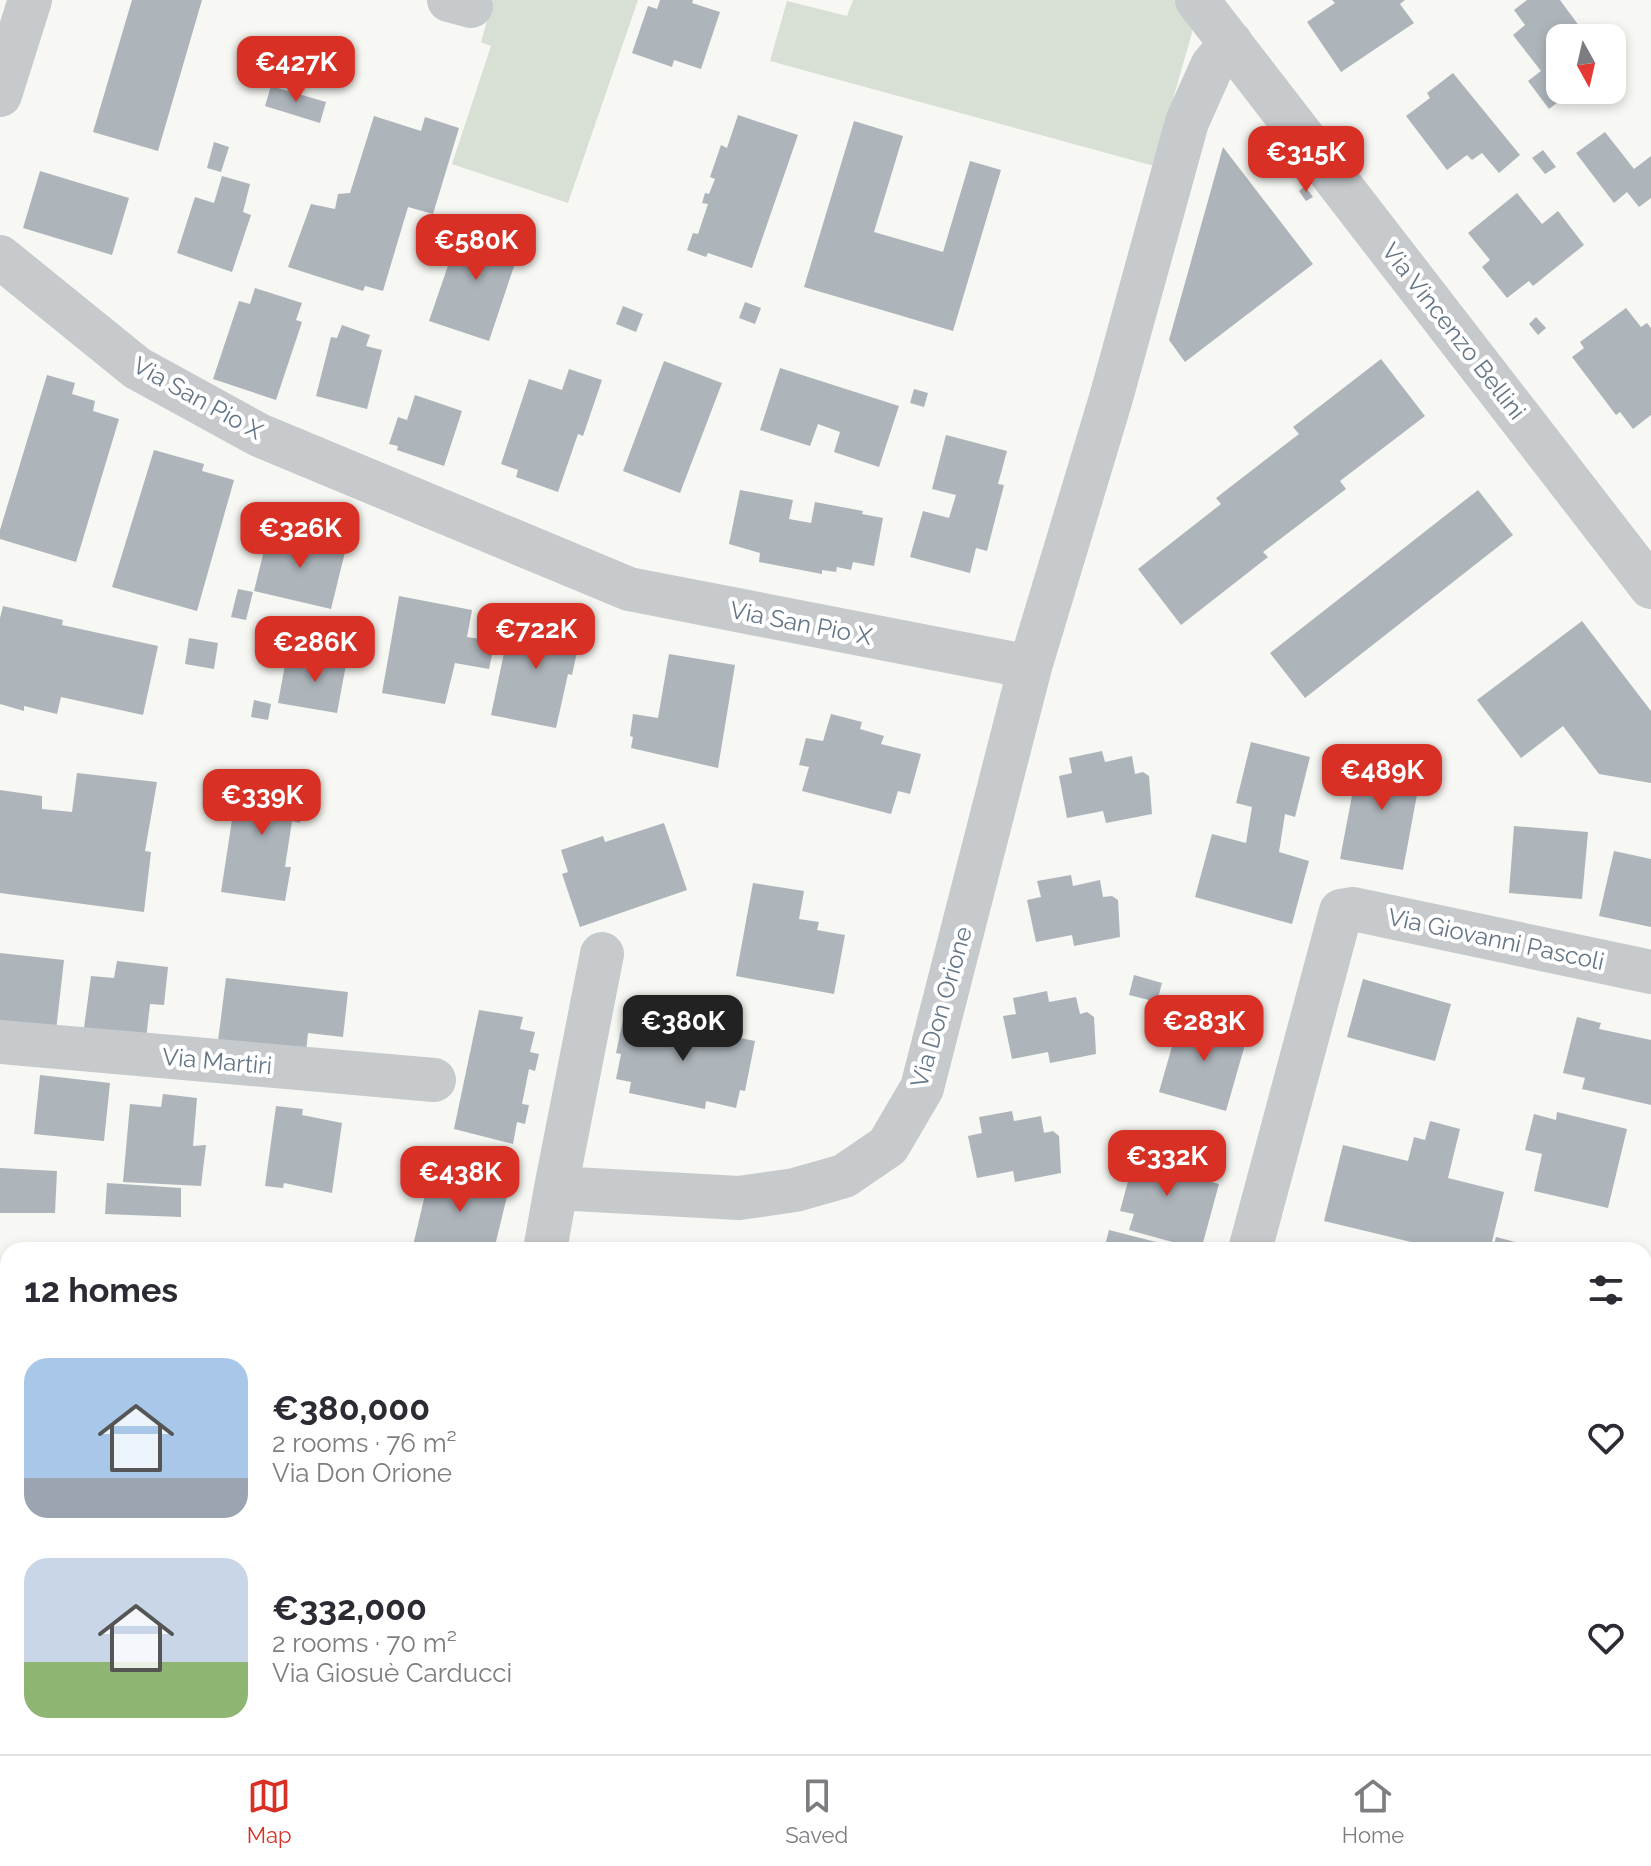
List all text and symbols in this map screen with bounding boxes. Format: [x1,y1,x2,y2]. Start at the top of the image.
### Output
north arrow [1546,24,1626,104]
map controls [1546,24,1626,104]
pin: €427K [240,36,352,104]
text: €427K [255,47,337,77]
pin: €315K [1250,126,1362,194]
text: €315K [1266,137,1346,167]
pin: €580K [420,214,532,282]
text: €580K [434,225,518,255]
street label: Via Vincenzo Bellini [1376,237,1532,425]
street label: Via San Pio X [128,350,269,446]
pin: €326K [244,502,356,570]
text: €326K [258,513,342,543]
street label: Via San Pio X [728,595,875,651]
pin: €722K [480,603,592,671]
text: €722K [495,614,577,644]
pin: €286K [259,616,371,684]
text: €286K [273,627,357,657]
pin: €489K [1326,744,1438,812]
text: €489K [1340,755,1424,785]
pin: €339K [206,769,318,837]
text: €339K [221,780,303,810]
street label: Via Giovanni Pascoli [1385,902,1607,976]
street label: Via Don Orione [904,923,978,1091]
pin: €380K [627,995,739,1063]
pin: €283K [1148,995,1260,1063]
text: €380K [641,1006,725,1036]
text: €283K [1162,1006,1246,1036]
street label: Via Martiri [161,1042,273,1080]
pin: €332K [1111,1130,1223,1198]
text: €332K [1126,1141,1208,1171]
pin: €438K [404,1146,516,1214]
text: €438K [418,1157,502,1187]
icon: filters [1584,1268,1628,1312]
text: 12 homes [24,1270,178,1310]
text: €380,000 [272,1388,430,1428]
icon: home [88,1390,184,1486]
icon: heart [1584,1416,1628,1460]
text: 2 rooms · 76 m² [272,1428,457,1458]
text: Via Don Orione [272,1458,452,1488]
text: €332,000 [272,1588,427,1628]
icon: home [88,1590,184,1686]
icon: heart [1584,1616,1628,1660]
text: 2 rooms · 70 m² [272,1628,457,1658]
text: Via Giosuè Carducci [272,1658,512,1688]
tab: Map [247,1774,292,1848]
tab: Saved [785,1774,848,1848]
tab: Home [1342,1774,1404,1848]

